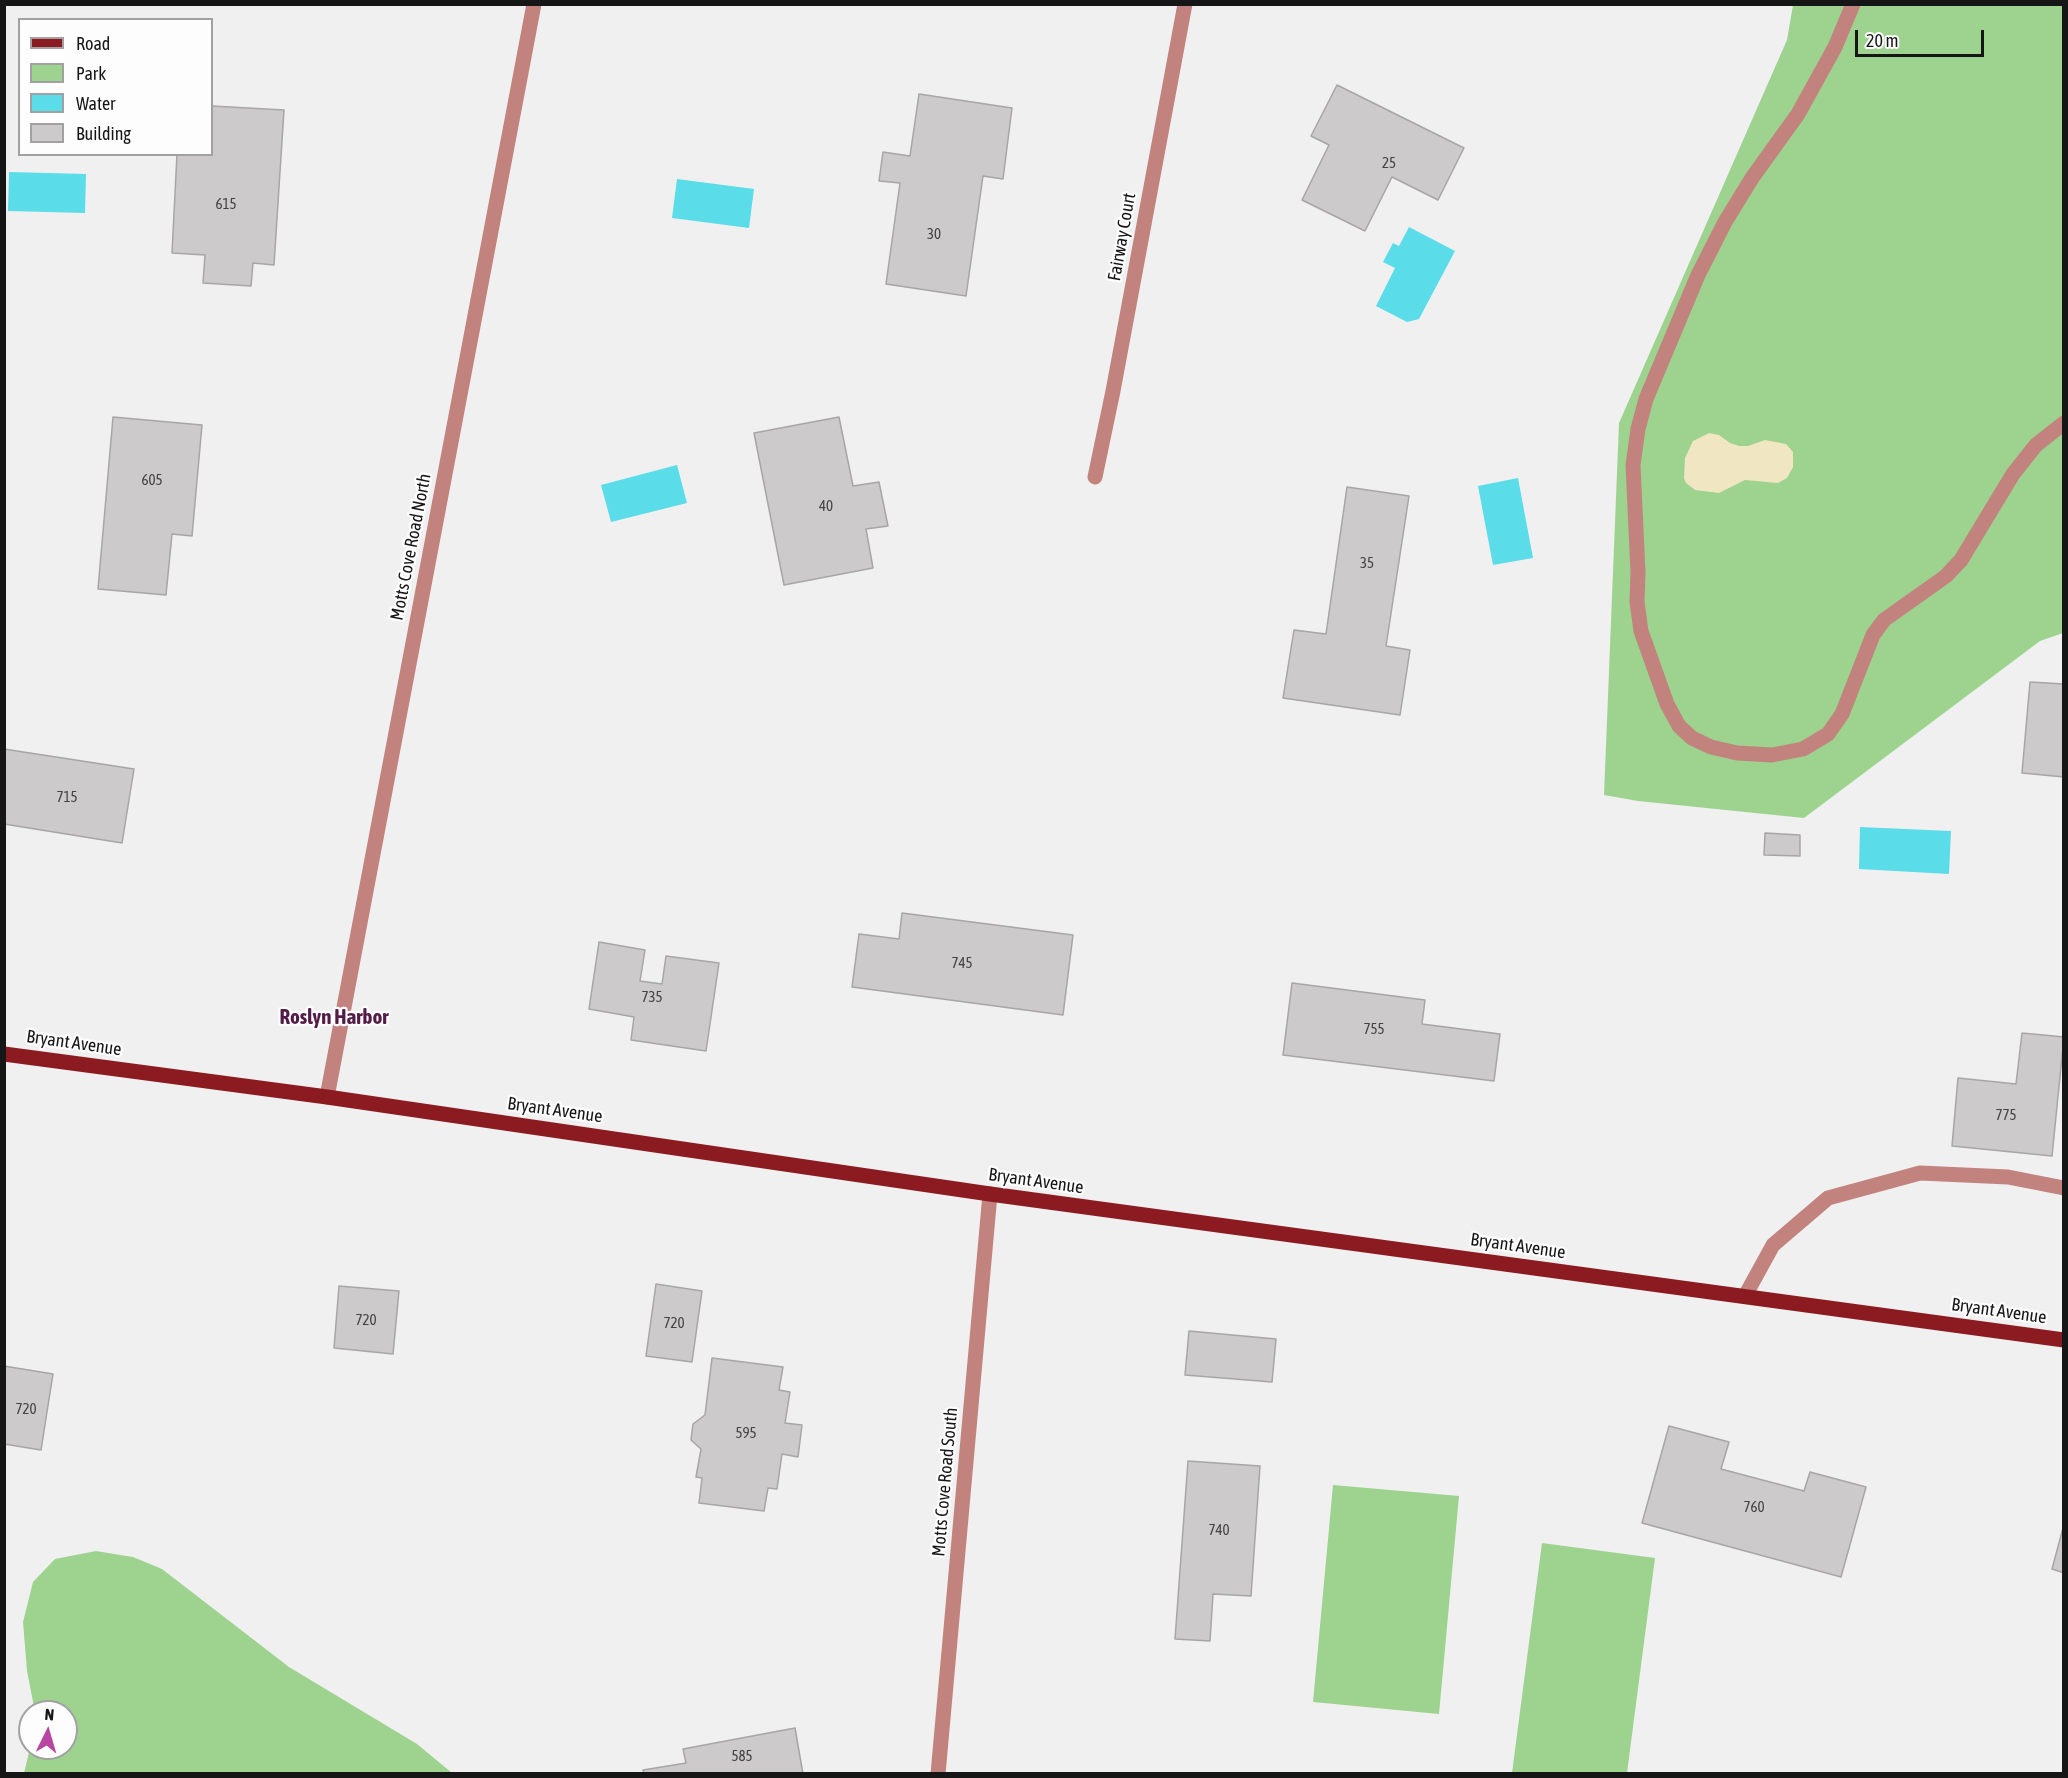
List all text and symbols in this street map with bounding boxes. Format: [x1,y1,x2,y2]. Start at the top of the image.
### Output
legend [18,18,213,156]
scale bar [1858,18,1987,56]
text: 20 m [1866,30,1898,51]
text: Road [76,33,110,54]
text: Park [76,63,106,84]
text: Water [76,93,115,114]
text: Building [76,123,131,144]
house number: 25 [1382,154,1396,172]
street label: Fairway Court [1104,191,1140,283]
house number: 615 [215,195,237,213]
house number: 30 [927,225,941,243]
house number: 605 [141,471,163,489]
street label: Motts Cove Road North [386,472,436,622]
house number: 40 [819,497,833,515]
house number: 35 [1360,554,1374,572]
house number: 715 [56,788,78,806]
house number: 745 [951,954,973,972]
house number: 735 [641,988,663,1006]
district label: Roslyn Harbor [279,1004,389,1030]
house number: 755 [1363,1020,1385,1038]
street label: Bryant Avenue [25,1026,123,1060]
street label: Bryant Avenue [506,1093,604,1127]
house number: 775 [1995,1106,2017,1124]
street label: Bryant Avenue [987,1164,1085,1198]
street label: Bryant Avenue [1469,1229,1567,1263]
street label: Bryant Avenue [1950,1294,2048,1328]
house number: 720 [355,1311,377,1329]
house number: 720 [663,1314,685,1332]
house number: 720 [15,1400,37,1418]
street label: Motts Cove Road South [928,1407,962,1557]
house number: 595 [735,1424,757,1442]
house number: 760 [1743,1498,1765,1516]
house number: 740 [1208,1521,1230,1539]
north arrow [18,1700,78,1760]
text: N [44,1705,55,1723]
house number: 585 [731,1747,753,1765]

